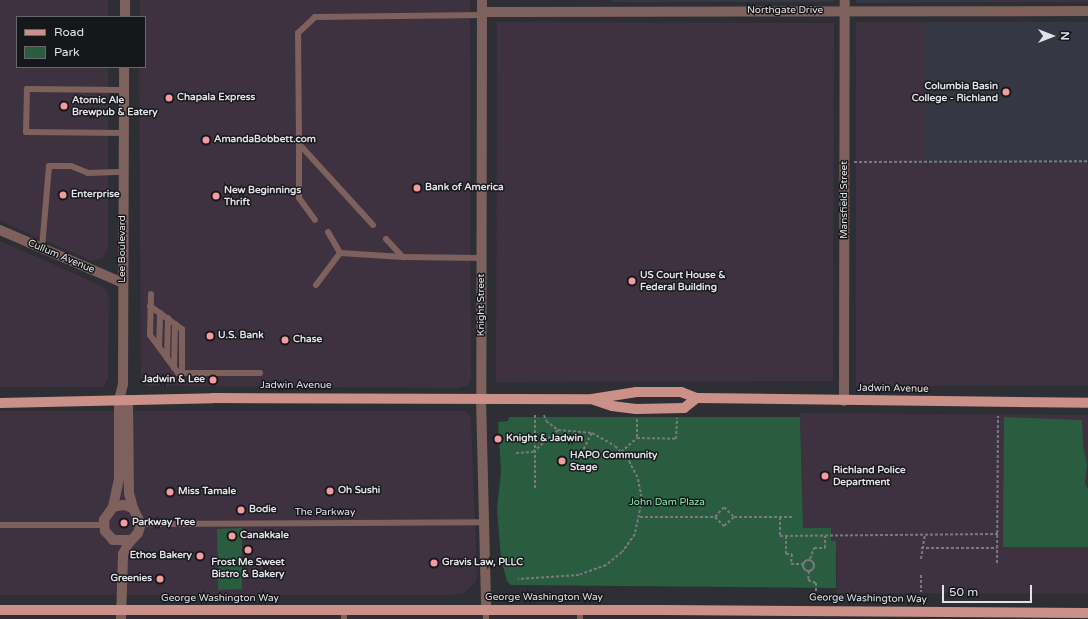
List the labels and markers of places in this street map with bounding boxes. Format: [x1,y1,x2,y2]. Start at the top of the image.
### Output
place label: Columbia Basin College - Richland [912,80,998,104]
marker: Columbia Basin College - Richland [1001,87,1011,97]
place label: Chapala Express [177,92,255,104]
marker: Chapala Express [164,93,174,103]
place label: Atomic Ale Brewpub & Eatery [72,94,158,118]
marker: Atomic Ale Brewpub & Eatery [59,101,69,111]
place label: AmandaBobbett.com [214,134,316,146]
marker: AmandaBobbett.com [201,135,211,145]
place label: Bank of America [425,182,504,194]
marker: Bank of America [412,183,422,193]
place label: New Beginnings Thrift [224,184,301,208]
place label: Enterprise [71,189,120,201]
marker: Enterprise [58,190,68,200]
marker: New Beginnings Thrift [211,191,221,201]
place label: US Court House & Federal Building [640,269,726,292]
marker: US Court House & Federal Building [627,276,637,286]
place label: U.S. Bank [218,330,264,342]
marker: U.S. Bank [205,331,215,341]
place label: Chase [293,334,322,346]
marker: Chase [280,335,290,345]
place label: Jadwin & Lee [142,374,205,386]
marker: Jadwin & Lee [208,375,218,385]
place label: Knight & Jadwin [506,433,583,445]
marker: Knight & Jadwin [493,434,503,444]
place label: HAPO Community Stage [570,449,657,472]
marker: HAPO Community Stage [557,456,567,466]
place label: Richland Police Department [833,464,906,488]
marker: Richland Police Department [820,471,830,481]
place label: Oh Sushi [338,485,380,497]
place label: Miss Tamale [178,486,236,498]
marker: Oh Sushi [325,486,335,496]
marker: Miss Tamale [165,487,175,497]
place label: Bodie [249,504,276,516]
marker: Bodie [236,505,246,515]
place label: Parkway Tree [132,517,195,529]
marker: Parkway Tree [119,518,129,528]
place label: Canakkale [240,530,289,542]
marker: Canakkale [227,531,237,541]
marker: Frost Me Sweet Bistro & Bakery [243,545,253,555]
place label: Ethos Bakery [130,550,192,562]
marker: Ethos Bakery [195,551,205,561]
place label: Frost Me Sweet Bistro & Bakery [211,556,285,580]
place label: Gravis Law, PLLC [442,557,523,569]
marker: Gravis Law, PLLC [429,558,439,568]
place label: Greenies [110,573,152,585]
marker: Greenies [155,574,165,584]

